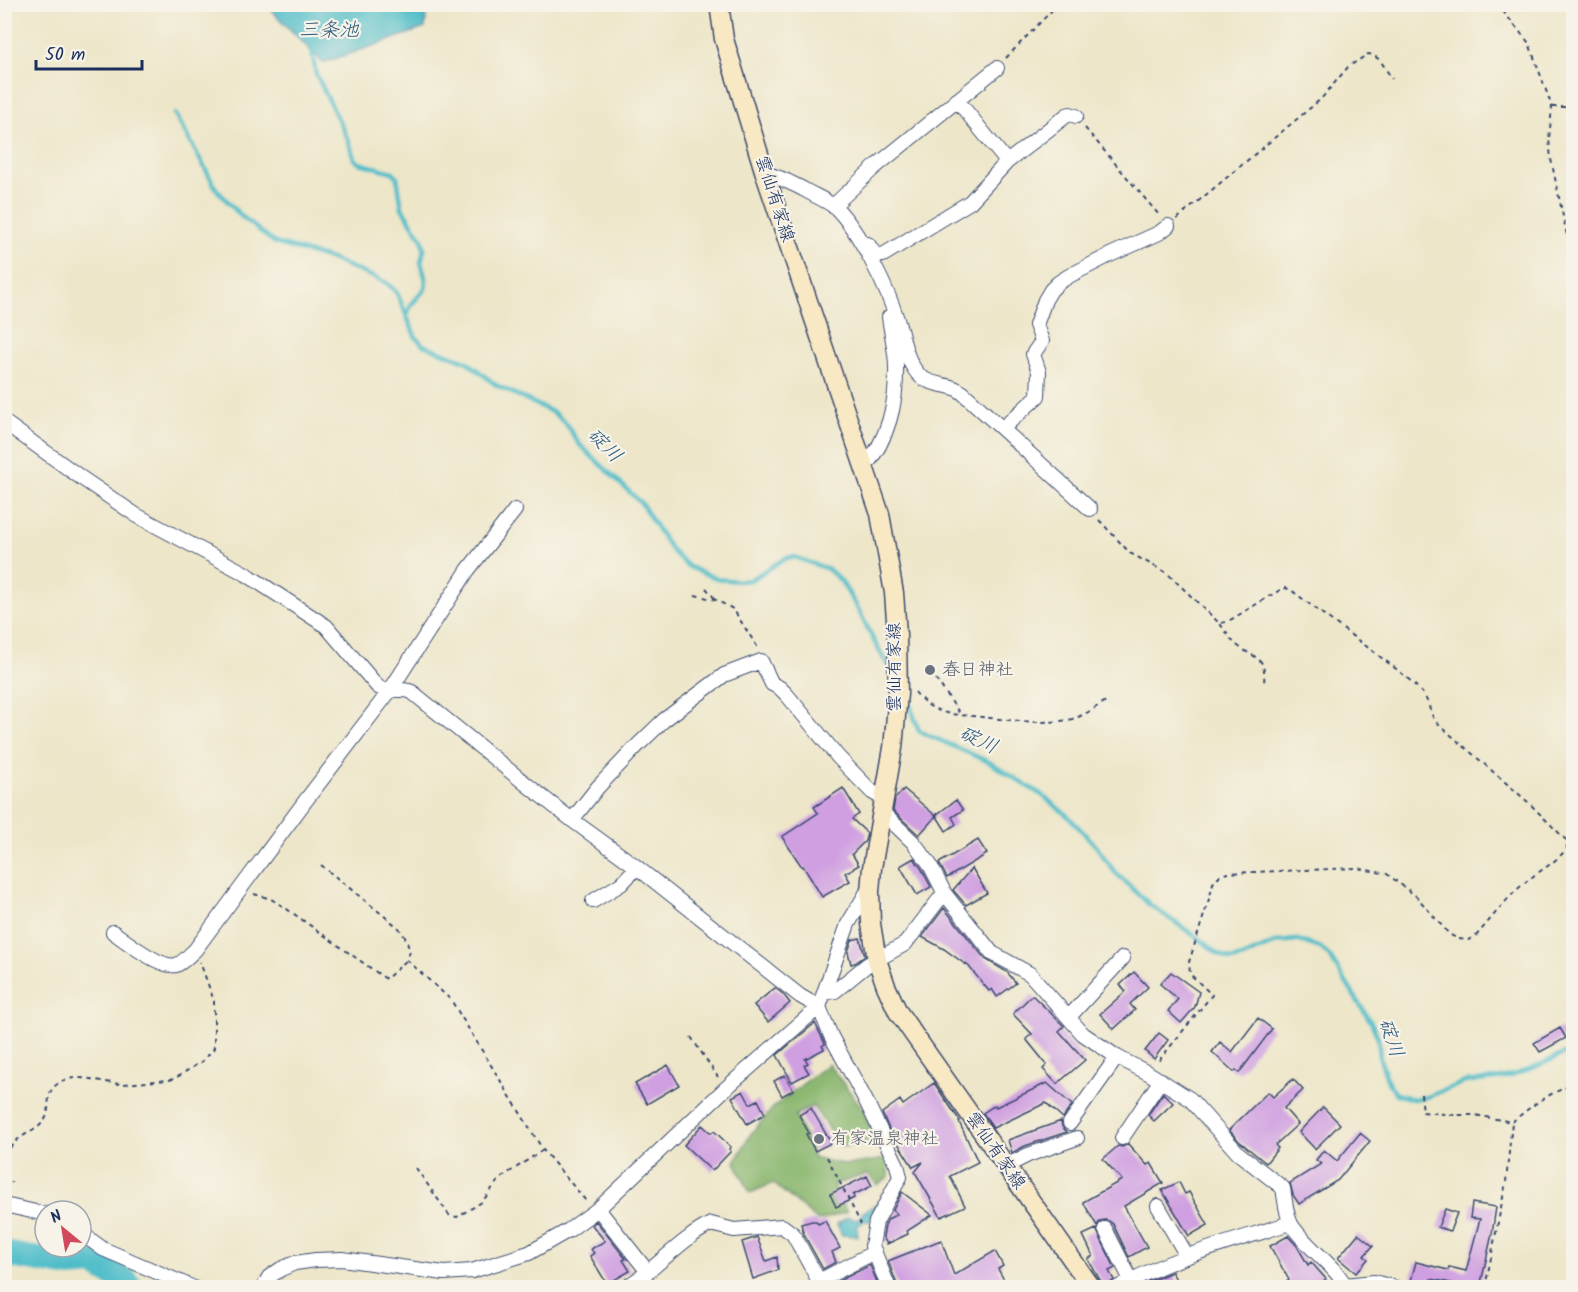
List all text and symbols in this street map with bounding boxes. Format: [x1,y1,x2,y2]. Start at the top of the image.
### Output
water label: 三条池 [299,15,360,47]
scale bar [36,33,142,71]
text: 50 m [45,41,85,70]
street label: 雲仙有家線 [746,152,802,246]
water label: 碇川 [579,421,629,471]
street label: 雲仙有家線 [881,622,910,712]
place label: 春日神社 [942,656,1014,685]
marker: 春日神社 [923,663,937,677]
water label: 碇川 [953,718,1003,764]
water label: 碇川 [1368,1014,1412,1062]
street label: 雲仙有家線 [957,1106,1033,1196]
place label: 有家温泉神社 [831,1125,939,1154]
marker: 有家温泉神社 [812,1132,826,1146]
north arrow [33,1199,93,1259]
text: N [46,1204,67,1231]

